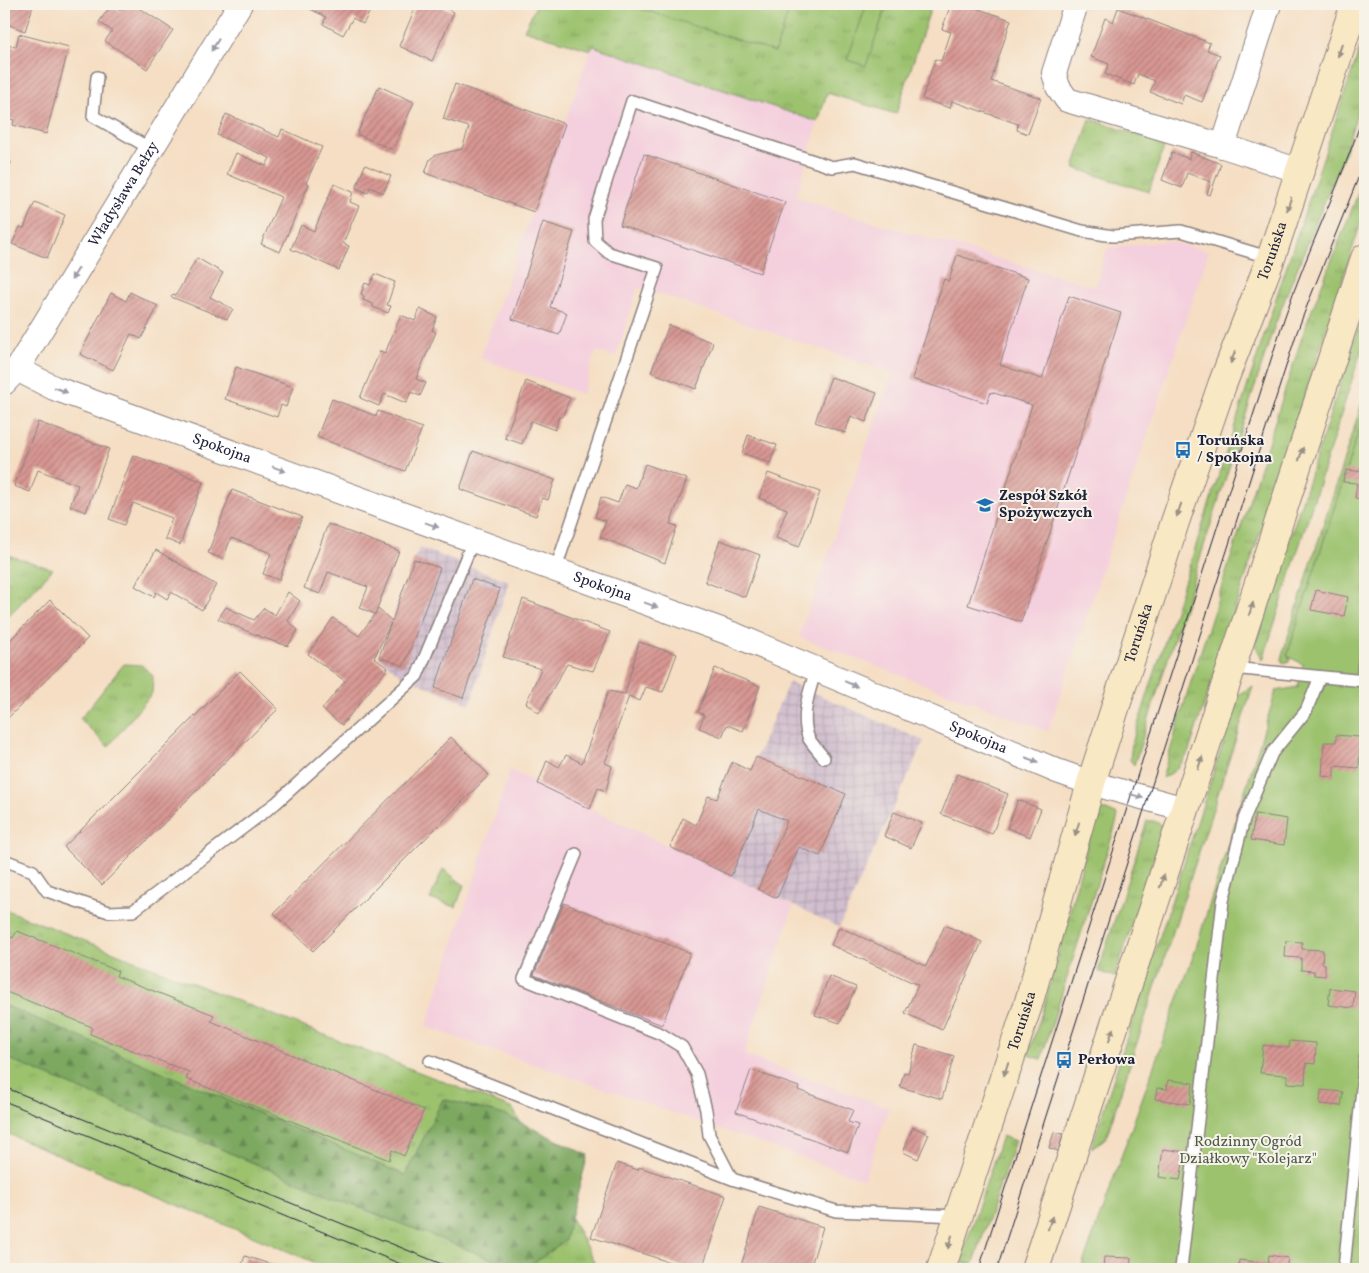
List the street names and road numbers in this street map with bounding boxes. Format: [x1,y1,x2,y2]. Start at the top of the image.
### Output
street label: Władysława Bełzy [84,137,164,251]
street label: Toruńska [1253,219,1293,284]
street label: Spokojna [189,428,254,469]
street label: Spokojna [570,567,635,607]
street label: Toruńska [1120,601,1159,666]
street label: Spokojna [946,716,1011,759]
street label: Toruńska [1003,989,1042,1054]

